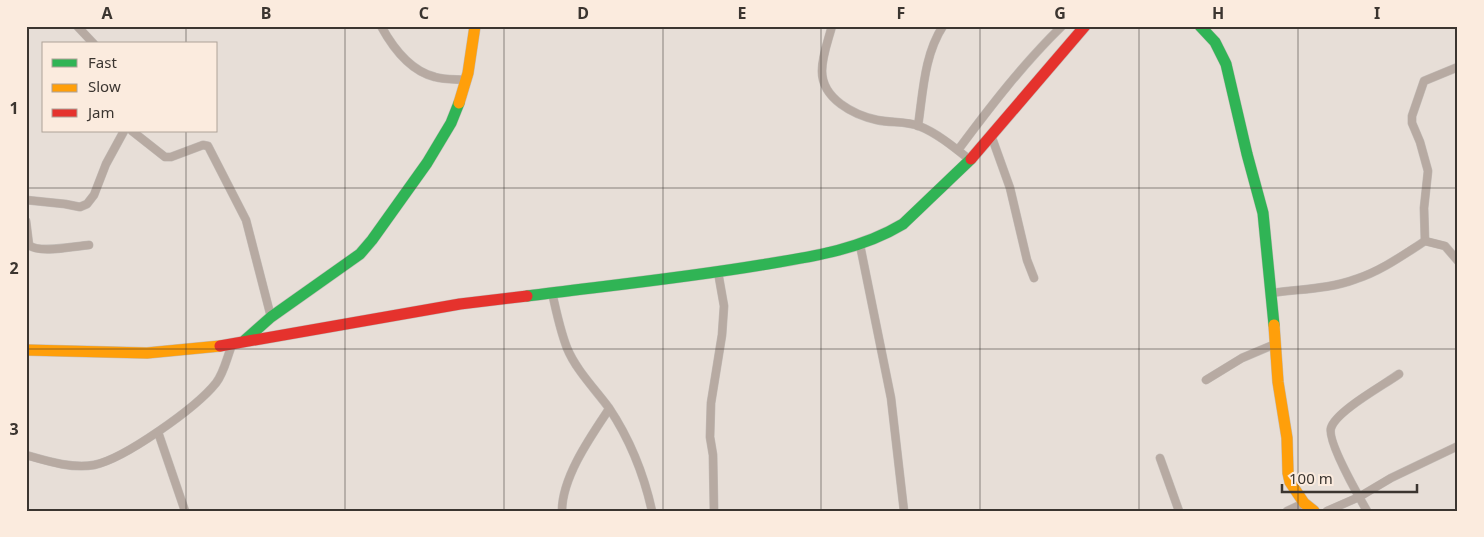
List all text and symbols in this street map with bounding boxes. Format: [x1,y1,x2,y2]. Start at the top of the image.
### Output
text: A [101,2,113,24]
text: B [261,2,271,24]
text: C [419,2,429,24]
text: D [577,2,589,24]
text: E [738,2,747,24]
text: F [897,2,905,24]
text: G [1054,2,1066,24]
text: H [1212,2,1224,24]
text: I [1374,2,1380,24]
legend [42,42,218,132]
text: Fast [88,52,117,72]
text: Slow [88,76,121,96]
text: 1 [9,97,19,119]
text: Jam [86,102,115,122]
text: 2 [9,257,19,279]
text: 3 [9,418,19,440]
scale bar [1282,462,1416,494]
text: 100 m [1289,468,1333,488]

